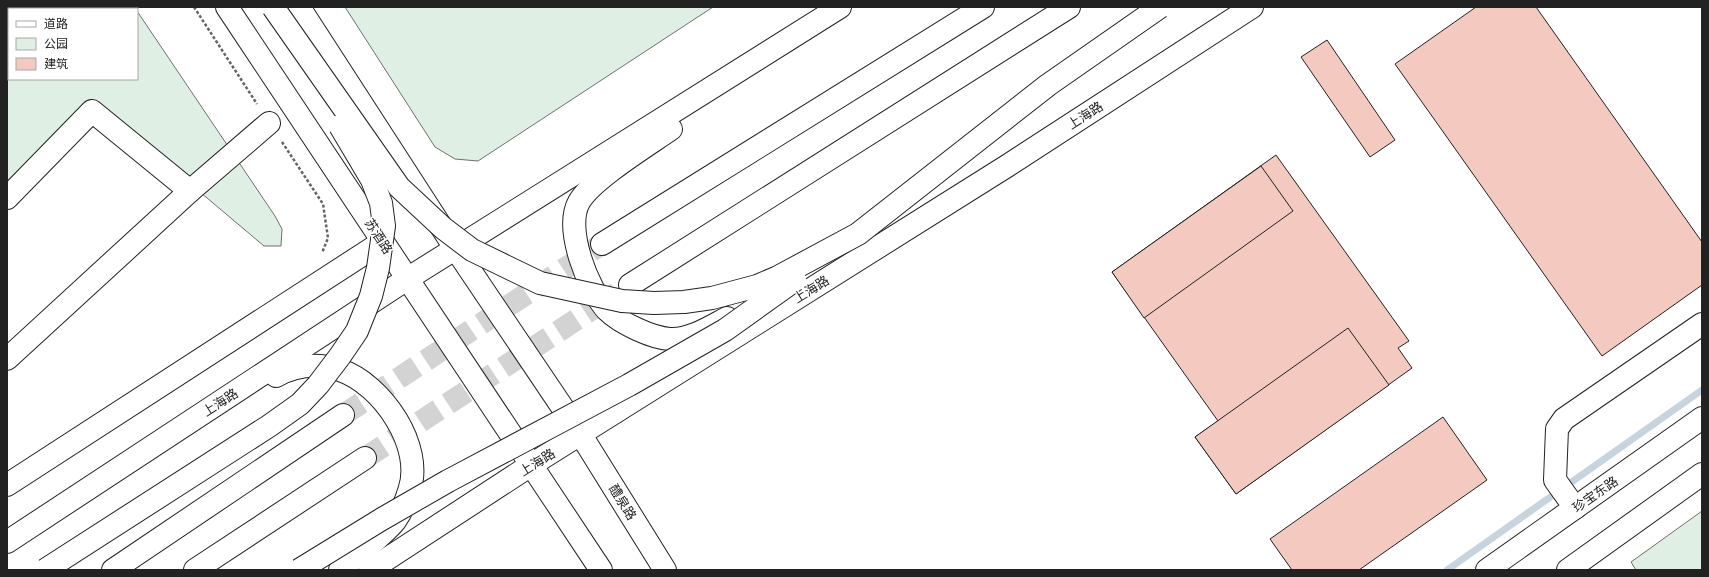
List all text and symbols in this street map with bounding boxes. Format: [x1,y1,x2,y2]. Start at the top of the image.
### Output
legend [8,8,138,80]
text: 道路 [44,14,68,31]
text: 公园 [44,34,68,51]
text: 建筑 [44,54,68,71]
street label: 上海路 [1063,96,1106,133]
street label: 苏酒路 [361,214,398,257]
street label: 上海路 [789,270,832,307]
street label: 上海路 [198,383,241,420]
street label: 上海路 [515,443,558,480]
street label: 珍宝东路 [1568,471,1621,516]
street label: 醴泉路 [605,480,642,523]

